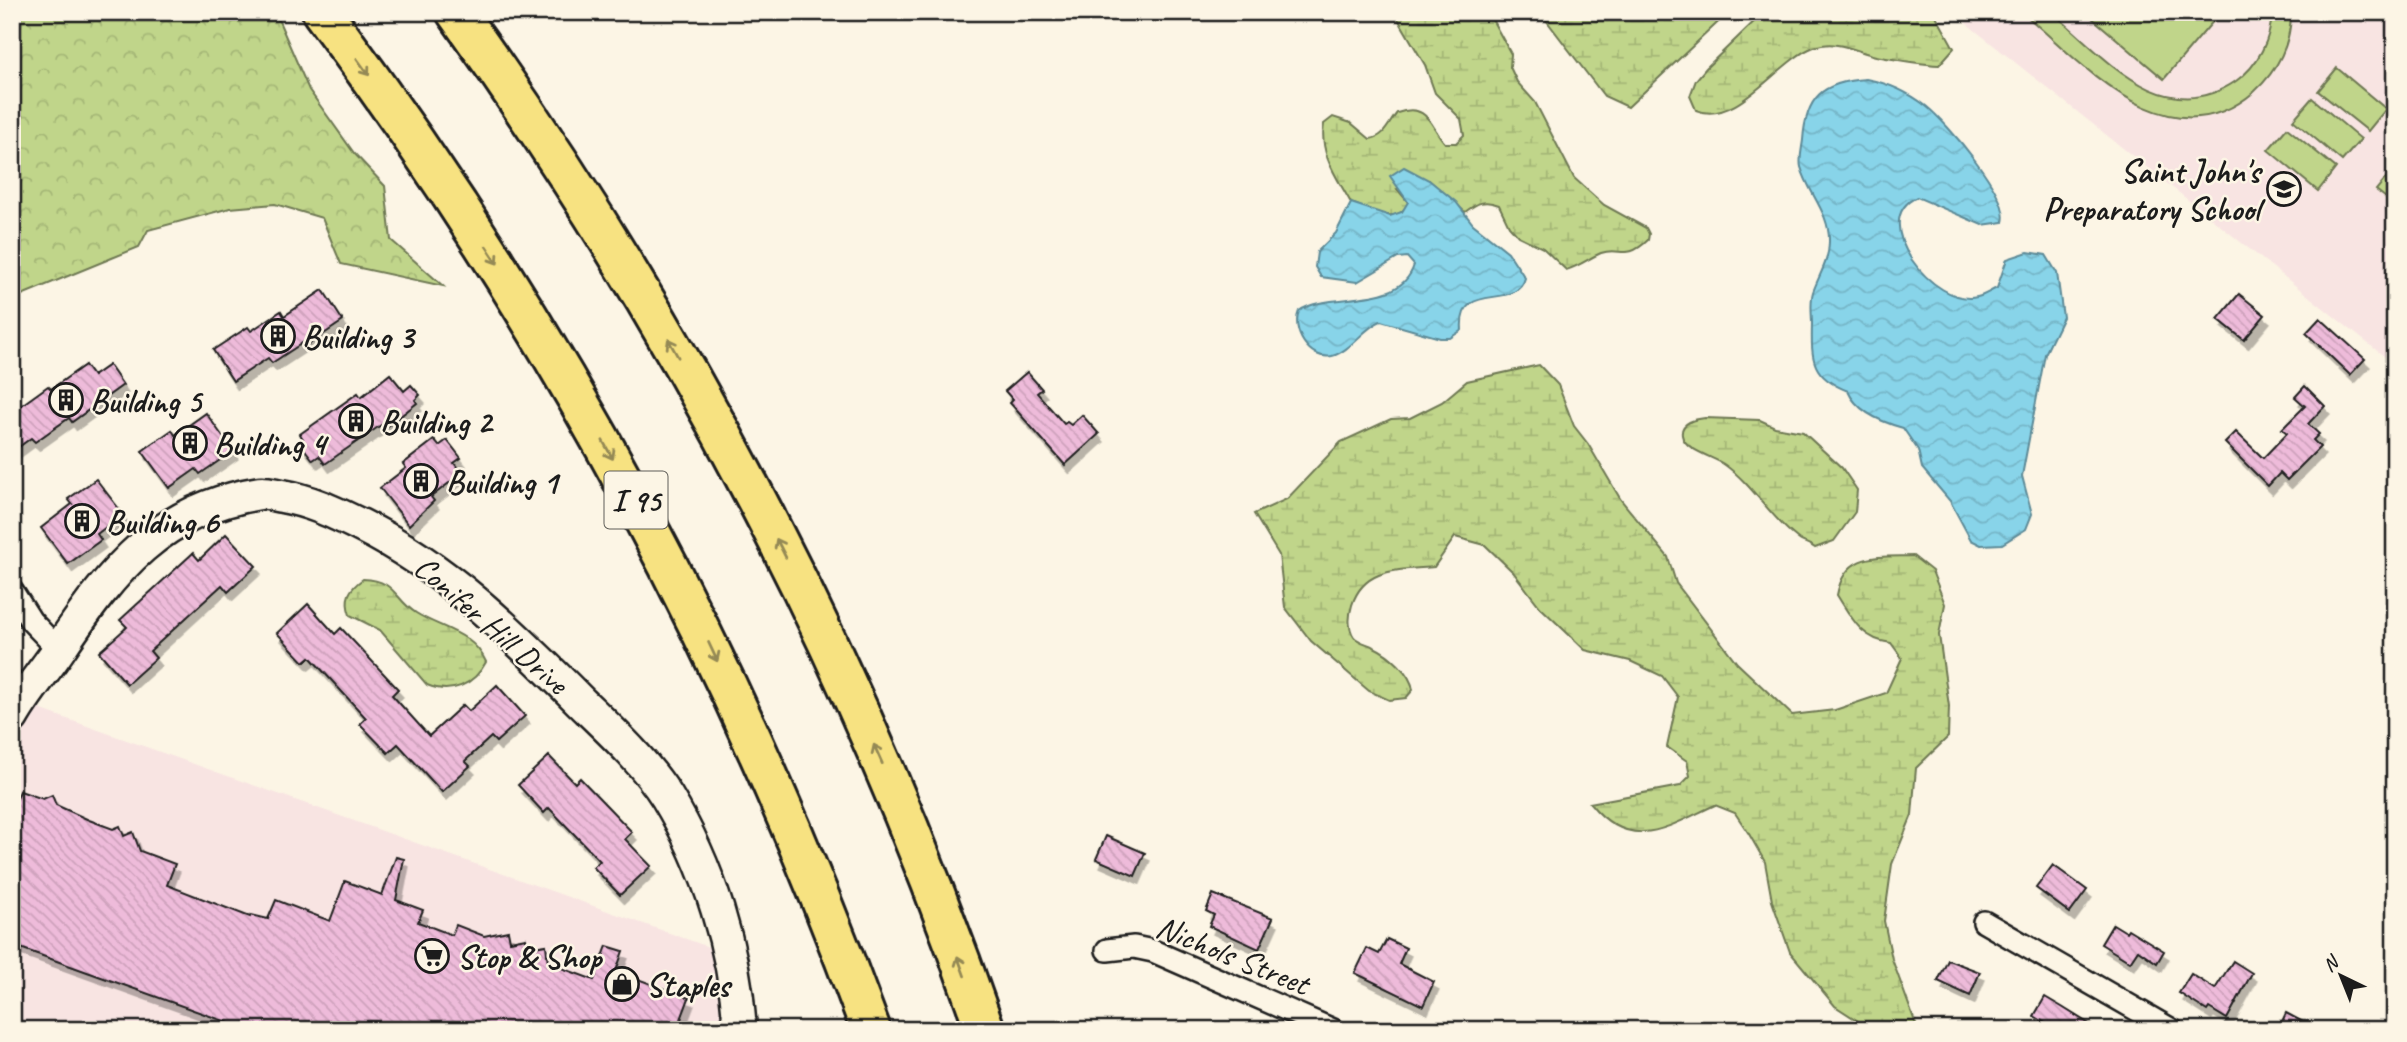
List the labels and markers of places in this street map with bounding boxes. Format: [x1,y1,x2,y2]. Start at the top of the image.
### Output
place label: Saint John's Preparatory School [2043,150,2266,230]
school or university icon: Saint John's Preparatory School [2265,170,2303,208]
place label: Building 3 [302,316,417,358]
building icon: Building 3 [259,317,297,355]
place label: Building 5 [90,380,204,422]
building icon: Building 5 [47,381,85,419]
place label: Building 2 [380,401,495,443]
building icon: Building 2 [337,402,375,440]
place label: Building 4 [214,423,330,465]
building icon: Building 4 [171,424,209,462]
place label: Building 1 [446,461,561,503]
building icon: Building 1 [402,462,440,500]
place label: Building 6 [106,501,221,543]
building icon: Building 6 [63,502,101,540]
place label: Stop & Shop [457,936,603,978]
supermarket icon: Stop & Shop [413,937,451,975]
place label: Staples [646,964,733,1006]
shop icon: Staples [603,965,641,1003]

